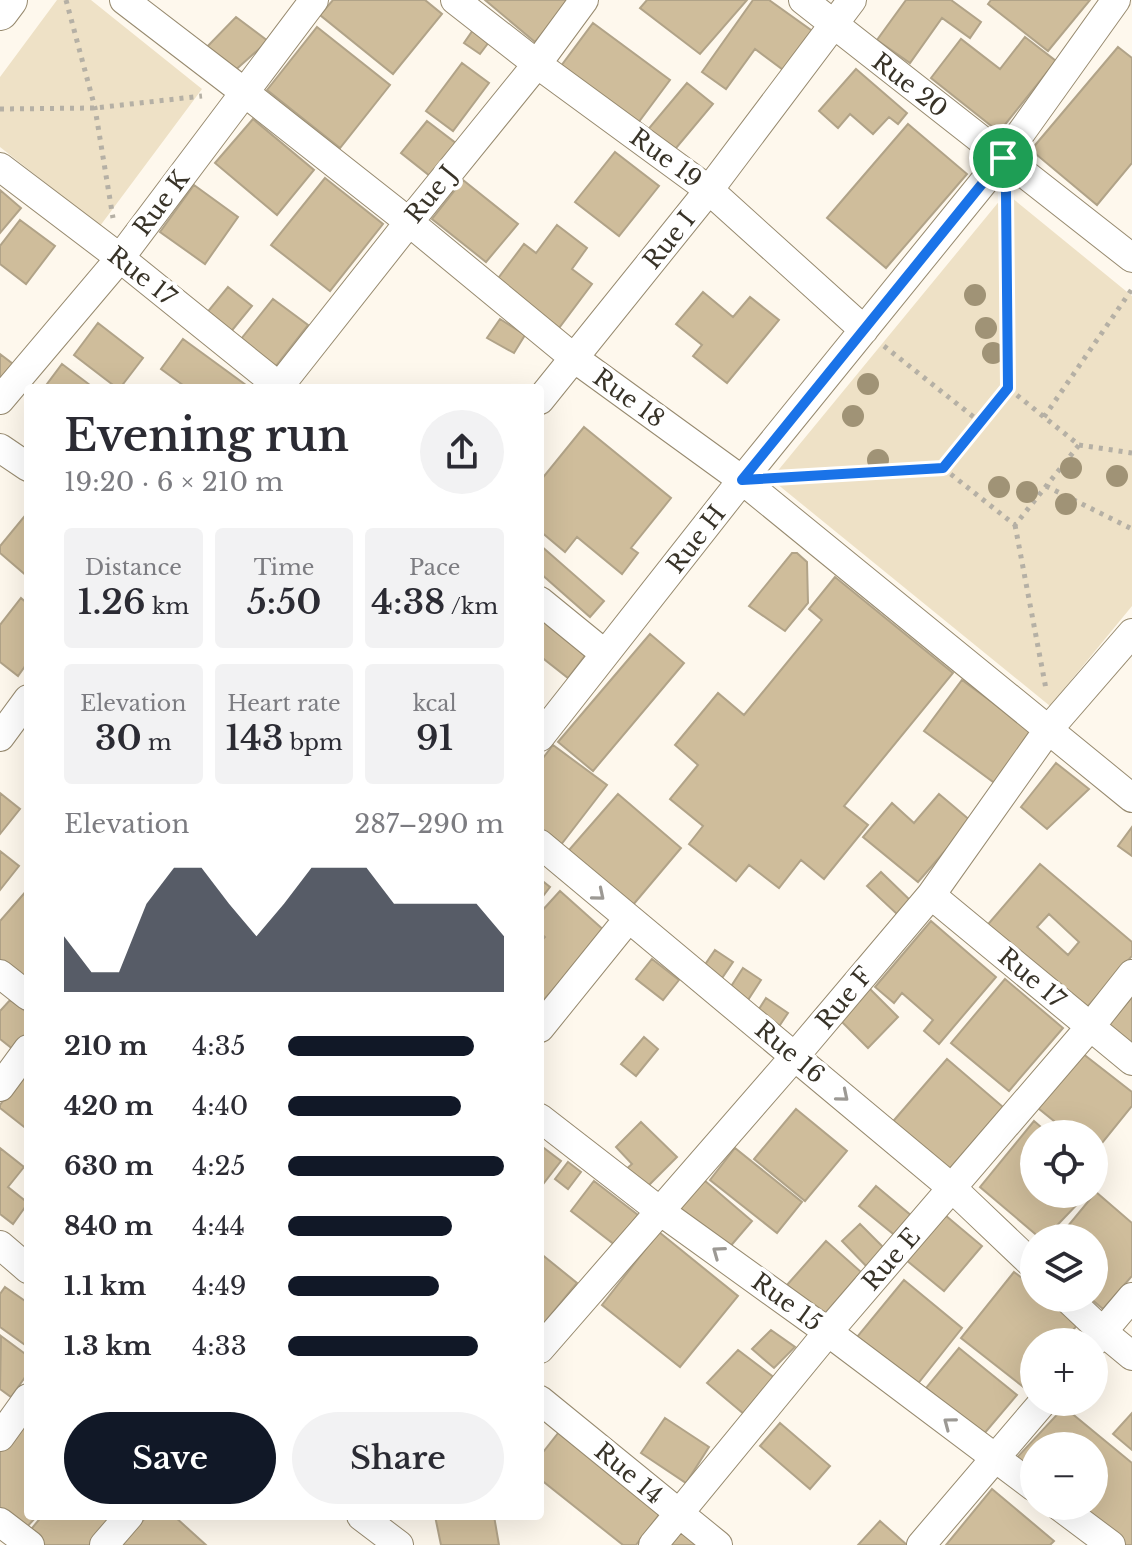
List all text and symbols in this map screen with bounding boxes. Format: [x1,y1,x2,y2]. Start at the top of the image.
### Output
street label: Rue 20 [867,47,953,123]
street label: Rue 19 [624,122,708,194]
pin [969,124,1037,192]
icon: arrive [981,136,1025,180]
street label: Rue J [399,160,463,228]
street label: Rue K [127,164,196,241]
street label: Rue I [637,205,701,275]
street label: Rue 17 [102,240,183,312]
street label: Rue 18 [588,362,670,434]
text: Evening run [64,408,349,463]
button: share [420,410,504,494]
text: 19:20 · 6 × 210 m [64,466,283,498]
street label: Rue H [661,499,731,579]
text: Distance [85,554,182,581]
text: Time [254,554,314,581]
text: Pace [409,554,460,581]
text: 1.26 [78,581,146,623]
text: 5:50 [247,581,321,623]
text: 4:38 [371,581,445,623]
text: km [146,593,189,620]
text: /km [445,593,498,620]
text: Elevation [80,690,186,717]
text: Heart rate [227,690,341,717]
text: kcal [413,690,457,717]
text: 30 [95,717,142,759]
text: 143 [225,717,283,759]
text: 91 [416,717,453,759]
text: m [142,729,172,756]
text: bpm [283,729,343,756]
text: Elevation [64,808,190,840]
text: 287–290 m [354,808,504,840]
one-way arrow [590,885,605,899]
street label: Rue 17 [993,942,1072,1015]
street label: Rue F [810,961,878,1035]
street label: Rue 16 [749,1015,831,1089]
text: 210 m [64,1030,148,1062]
text: 4:35 [192,1030,245,1062]
one-way arrow [833,1086,848,1101]
text: 420 m [64,1090,154,1122]
text: 4:40 [192,1090,248,1122]
map controls [1020,1120,1108,1520]
button: locate [1020,1120,1108,1208]
text: 630 m [64,1150,153,1182]
text: 4:25 [192,1150,245,1182]
text: 840 m [64,1210,153,1242]
text: 4:44 [192,1210,245,1242]
street label: Rue E [856,1222,926,1296]
button: layers [1020,1224,1108,1312]
one-way arrow [712,1247,726,1262]
street label: Rue 15 [746,1267,828,1337]
text: 1.1 km [64,1270,146,1302]
text: 4:49 [192,1270,247,1302]
button: + [1020,1328,1108,1416]
text: 1.3 km [64,1330,152,1362]
text: 4:33 [192,1330,247,1362]
button: Save [64,1412,276,1504]
button: Share [292,1412,504,1504]
one-way arrow [943,1419,958,1433]
button: − [1020,1432,1108,1520]
street label: Rue 14 [589,1436,669,1510]

